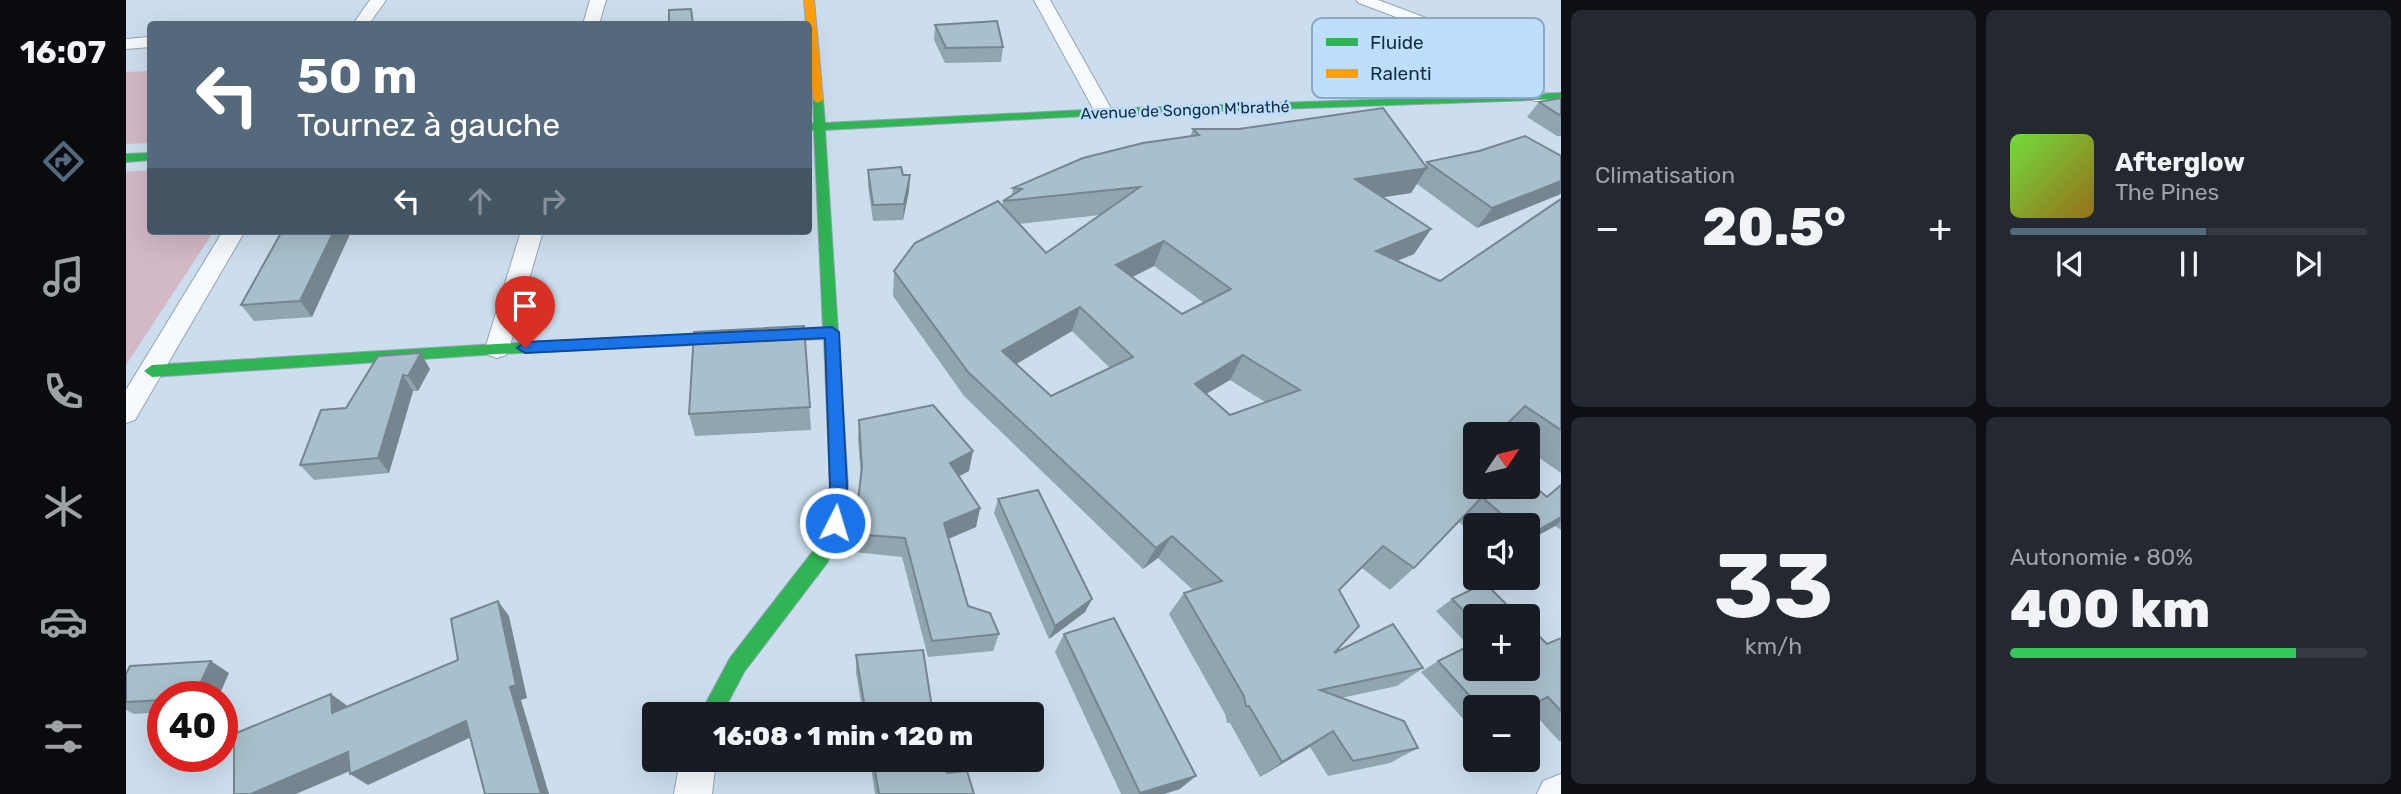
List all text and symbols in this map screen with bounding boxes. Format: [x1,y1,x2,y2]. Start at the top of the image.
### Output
legend [1312,18,1544,98]
text: Fluide [1370,31,1424,54]
text: 16:07 [20,33,106,71]
text: 50 m [297,47,417,105]
icon: left [182,49,273,140]
text: Ralenti [1370,62,1432,85]
street label: Avenue de Songon M'brathé [1080,97,1290,123]
text: Tournez à gauche [297,106,560,144]
icon: directions [39,137,88,186]
text: Afterglow [2115,147,2245,178]
text: Climatisation [1595,161,1735,189]
text: The Pines [2115,178,2219,206]
icon: left [388,182,426,220]
icon: ahead [461,182,499,220]
icon: right [534,182,572,220]
text: 20.5° [1702,196,1846,258]
text: − [1595,205,1620,251]
text: + [1928,205,1952,251]
icon: previous [2051,245,2089,283]
icon: pause [2170,245,2208,283]
icon: next [2289,245,2327,283]
icon: music [39,252,88,301]
pin [495,276,555,348]
icon: arrive [506,287,544,325]
icon: phone [39,367,88,416]
north arrow [1463,422,1540,499]
map controls [1463,422,1540,772]
icon: climate [39,482,88,531]
position arrow [798,486,872,560]
button: sound [1463,513,1540,590]
text: 33 [1714,532,1833,640]
text: Autonomie · 80% [2010,543,2193,571]
text: 400 km [2010,578,2210,640]
icon: car [39,597,88,646]
button: + [1463,604,1540,681]
text: km/h [1745,632,1802,660]
speed limit sign: 40 [147,681,238,772]
button: − [1463,695,1540,772]
icon: filters [39,712,88,761]
text: 16:08 · 1 min · 120 m [713,721,973,752]

